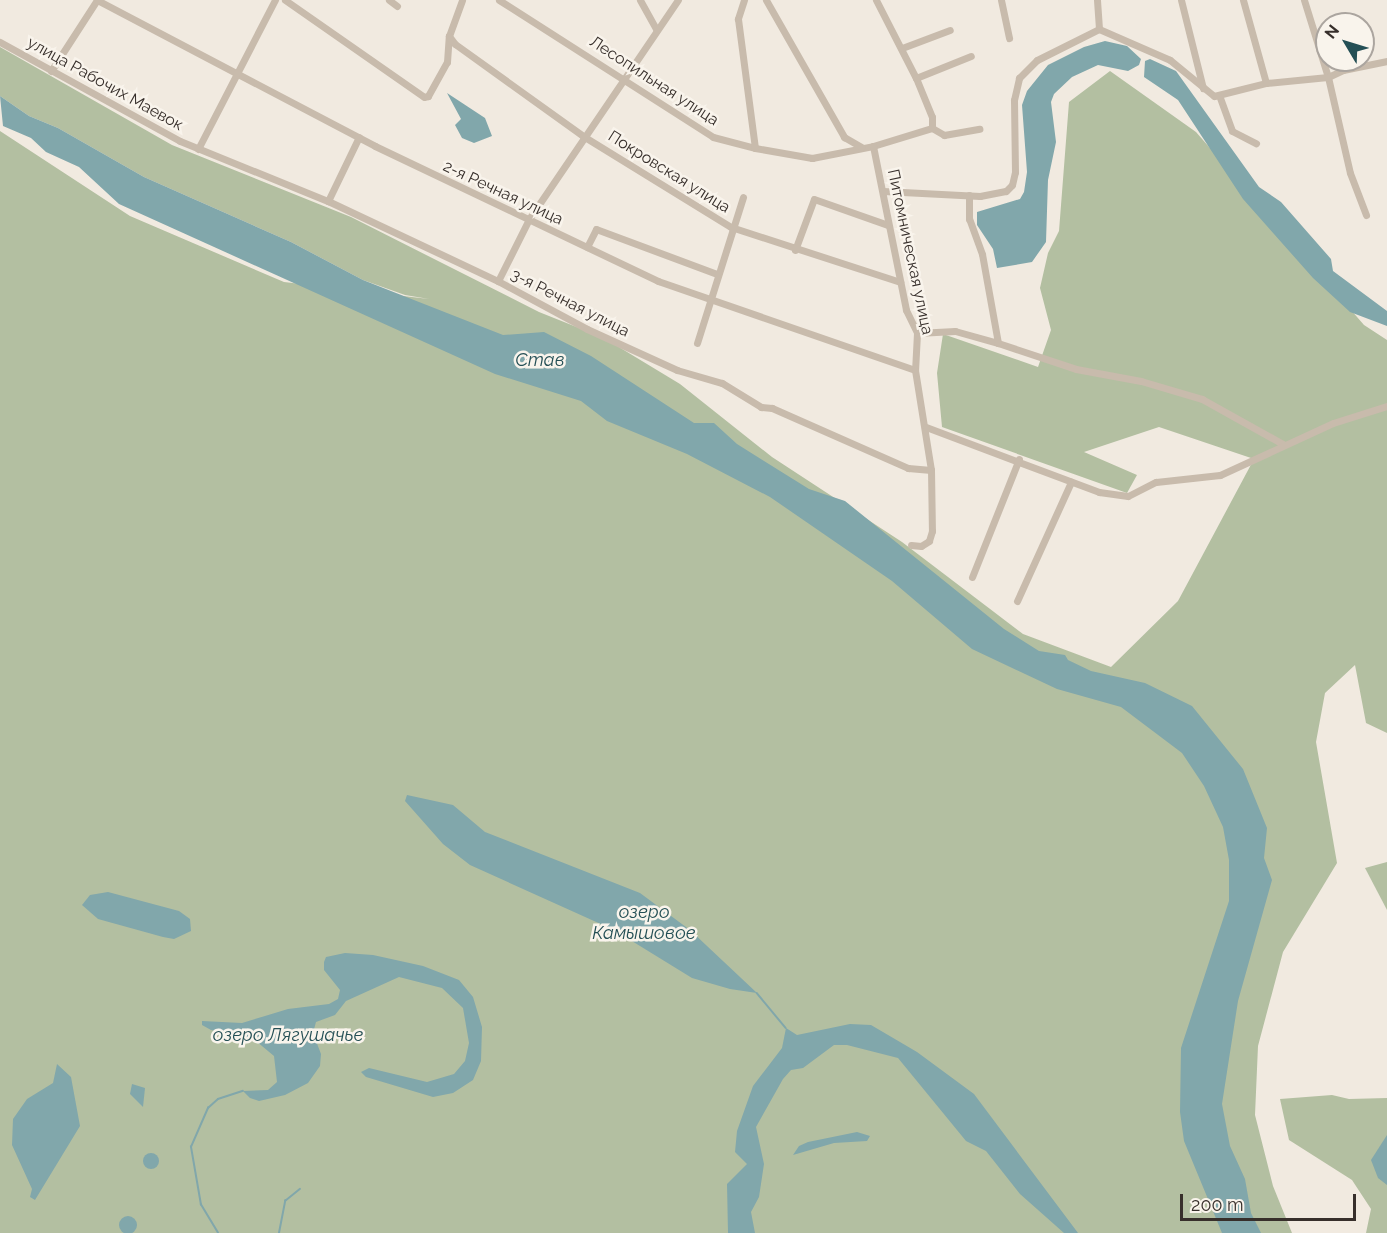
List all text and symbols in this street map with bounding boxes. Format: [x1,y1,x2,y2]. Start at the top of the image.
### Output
north arrow [1315,12,1375,72]
text: N [1321,21,1343,43]
street label: Лесопильная улица [586,32,722,130]
street label: улица Рабочих Маевок [24,33,186,135]
street label: Покровская улица [604,127,734,217]
street label: 2-я Речная улица [440,157,566,229]
street label: Питомническая улица [883,167,937,337]
street label: 3-я Речная улица [507,265,633,341]
water label: Став [515,349,565,371]
water label: озеро Камышовое [592,902,696,944]
water label: озеро Лягушачье [212,1024,364,1046]
scale bar [1183,1182,1358,1220]
text: 200 m [1191,1194,1244,1215]

